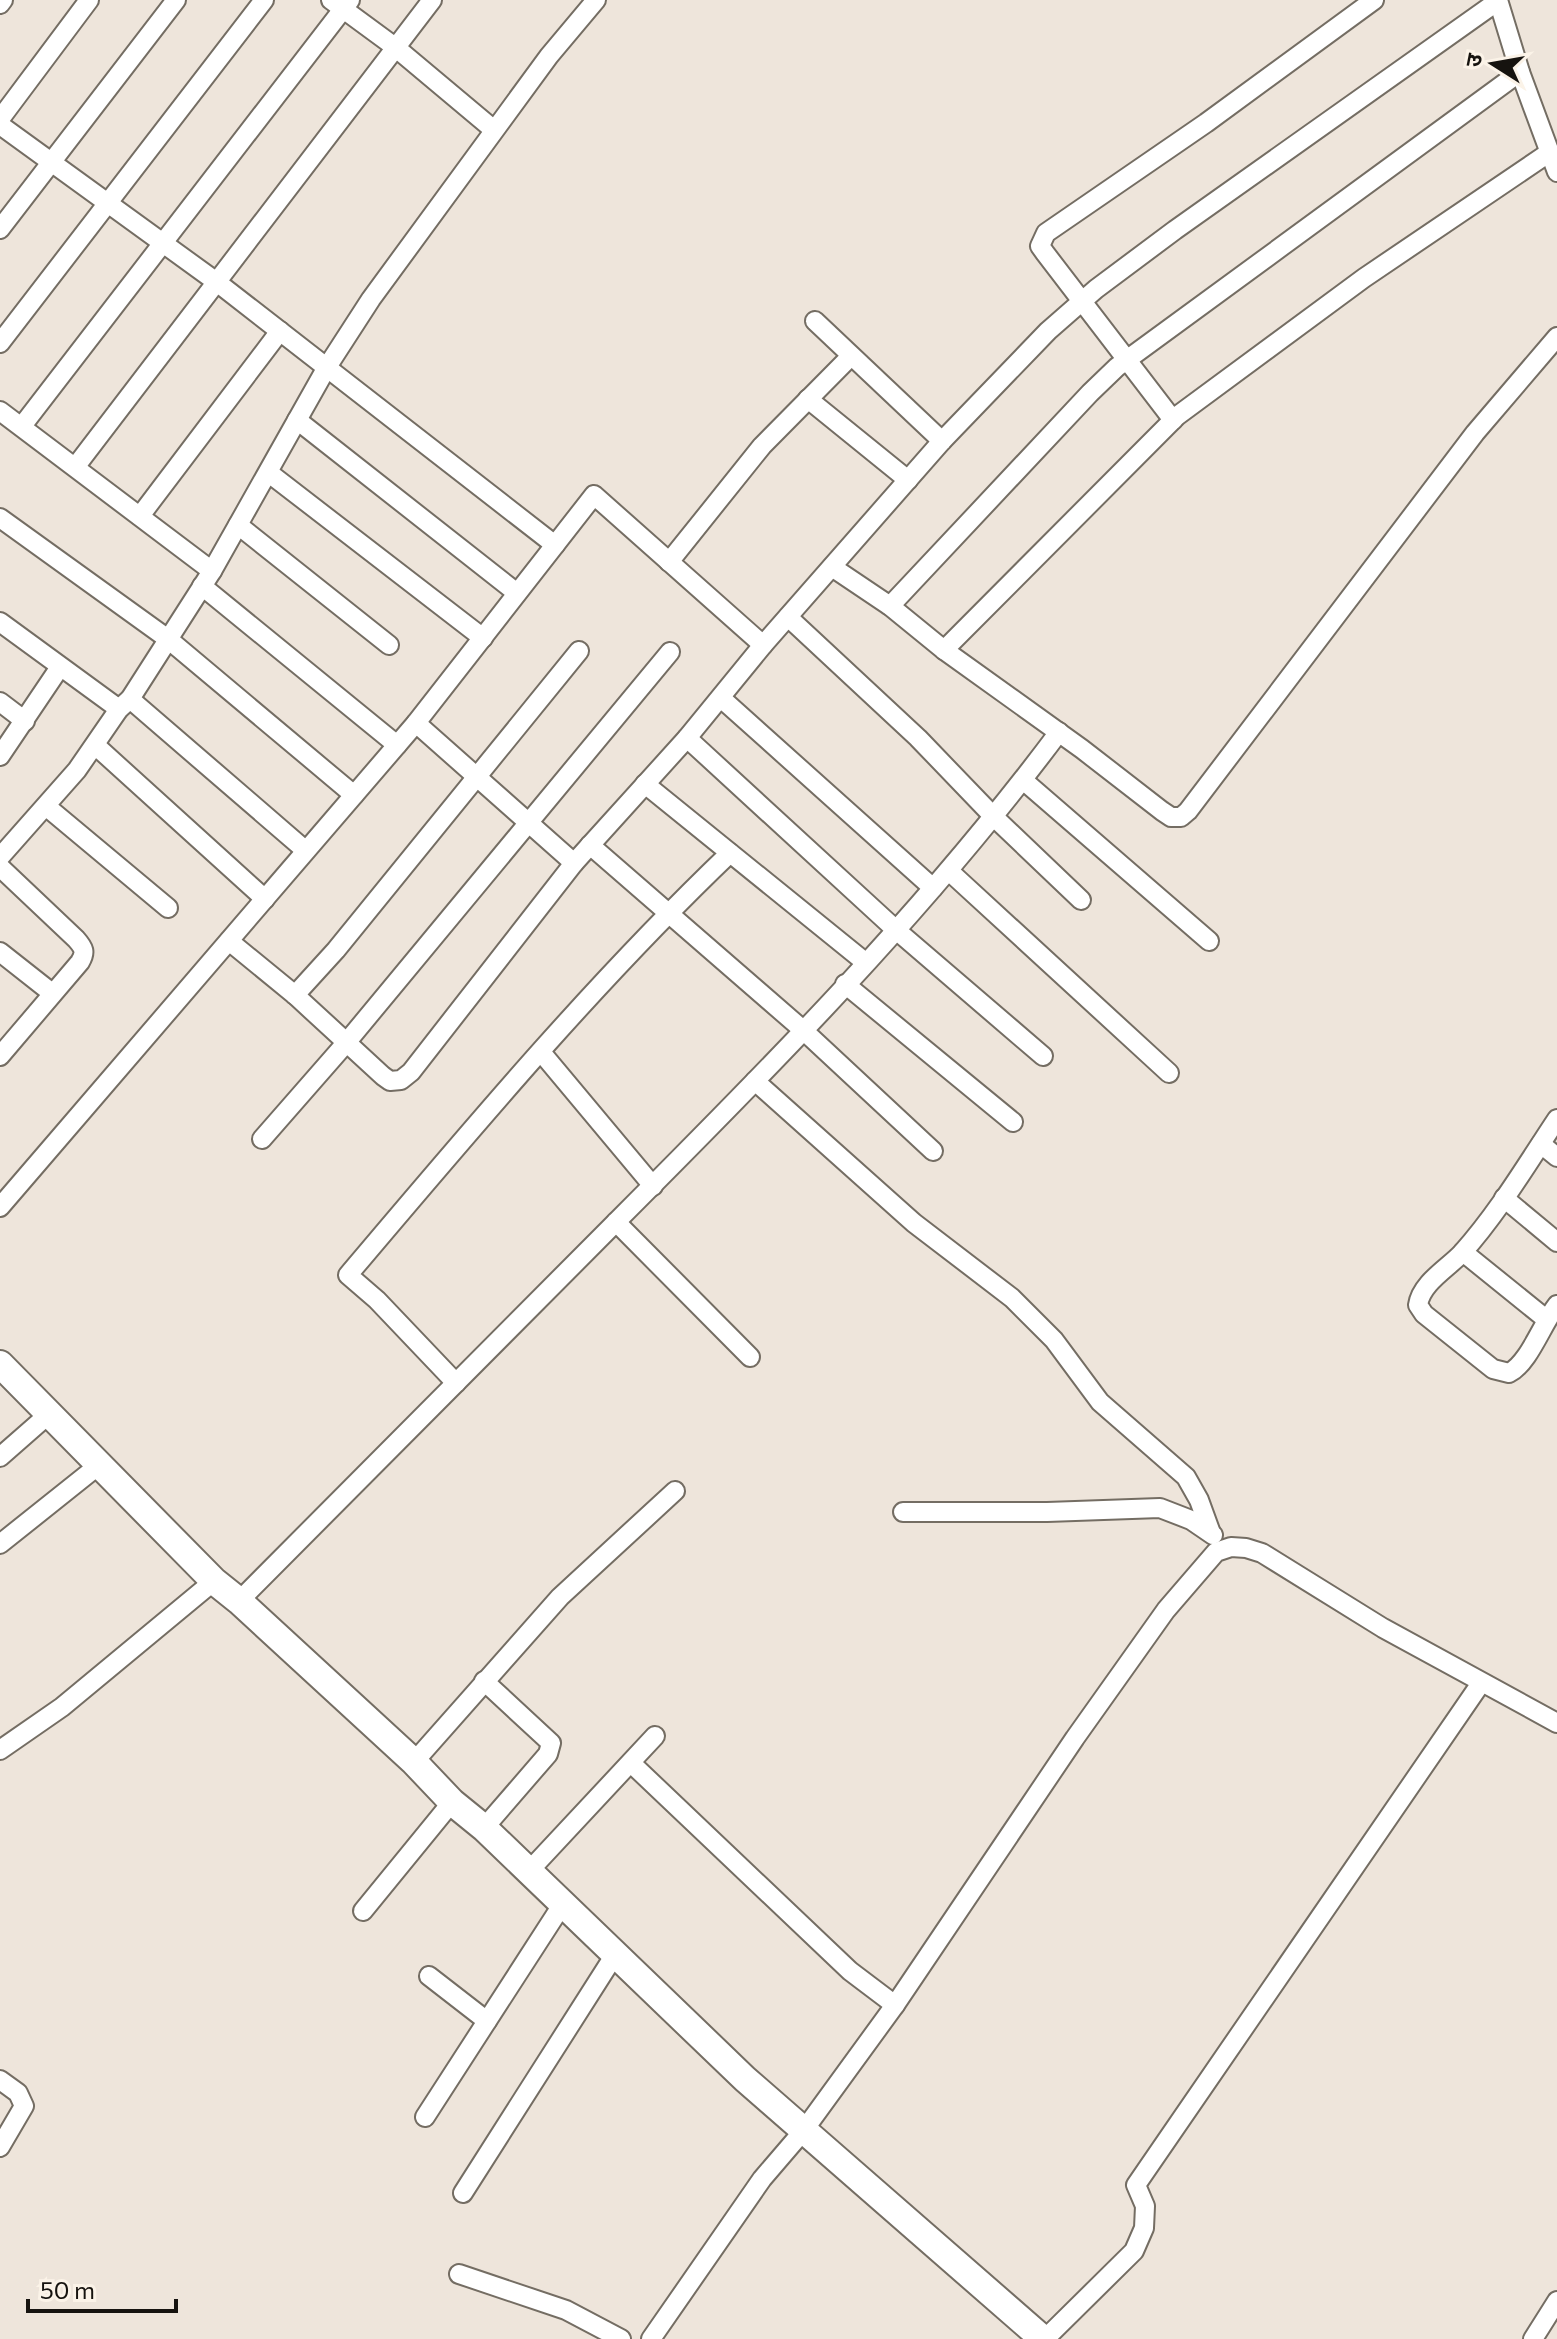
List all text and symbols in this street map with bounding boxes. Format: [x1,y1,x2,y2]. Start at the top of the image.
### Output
north arrow [1453,24,1533,104]
text: उ [1458,50,1488,69]
scale bar [28,2263,176,2313]
text: 50 m [40,2275,95,2304]

